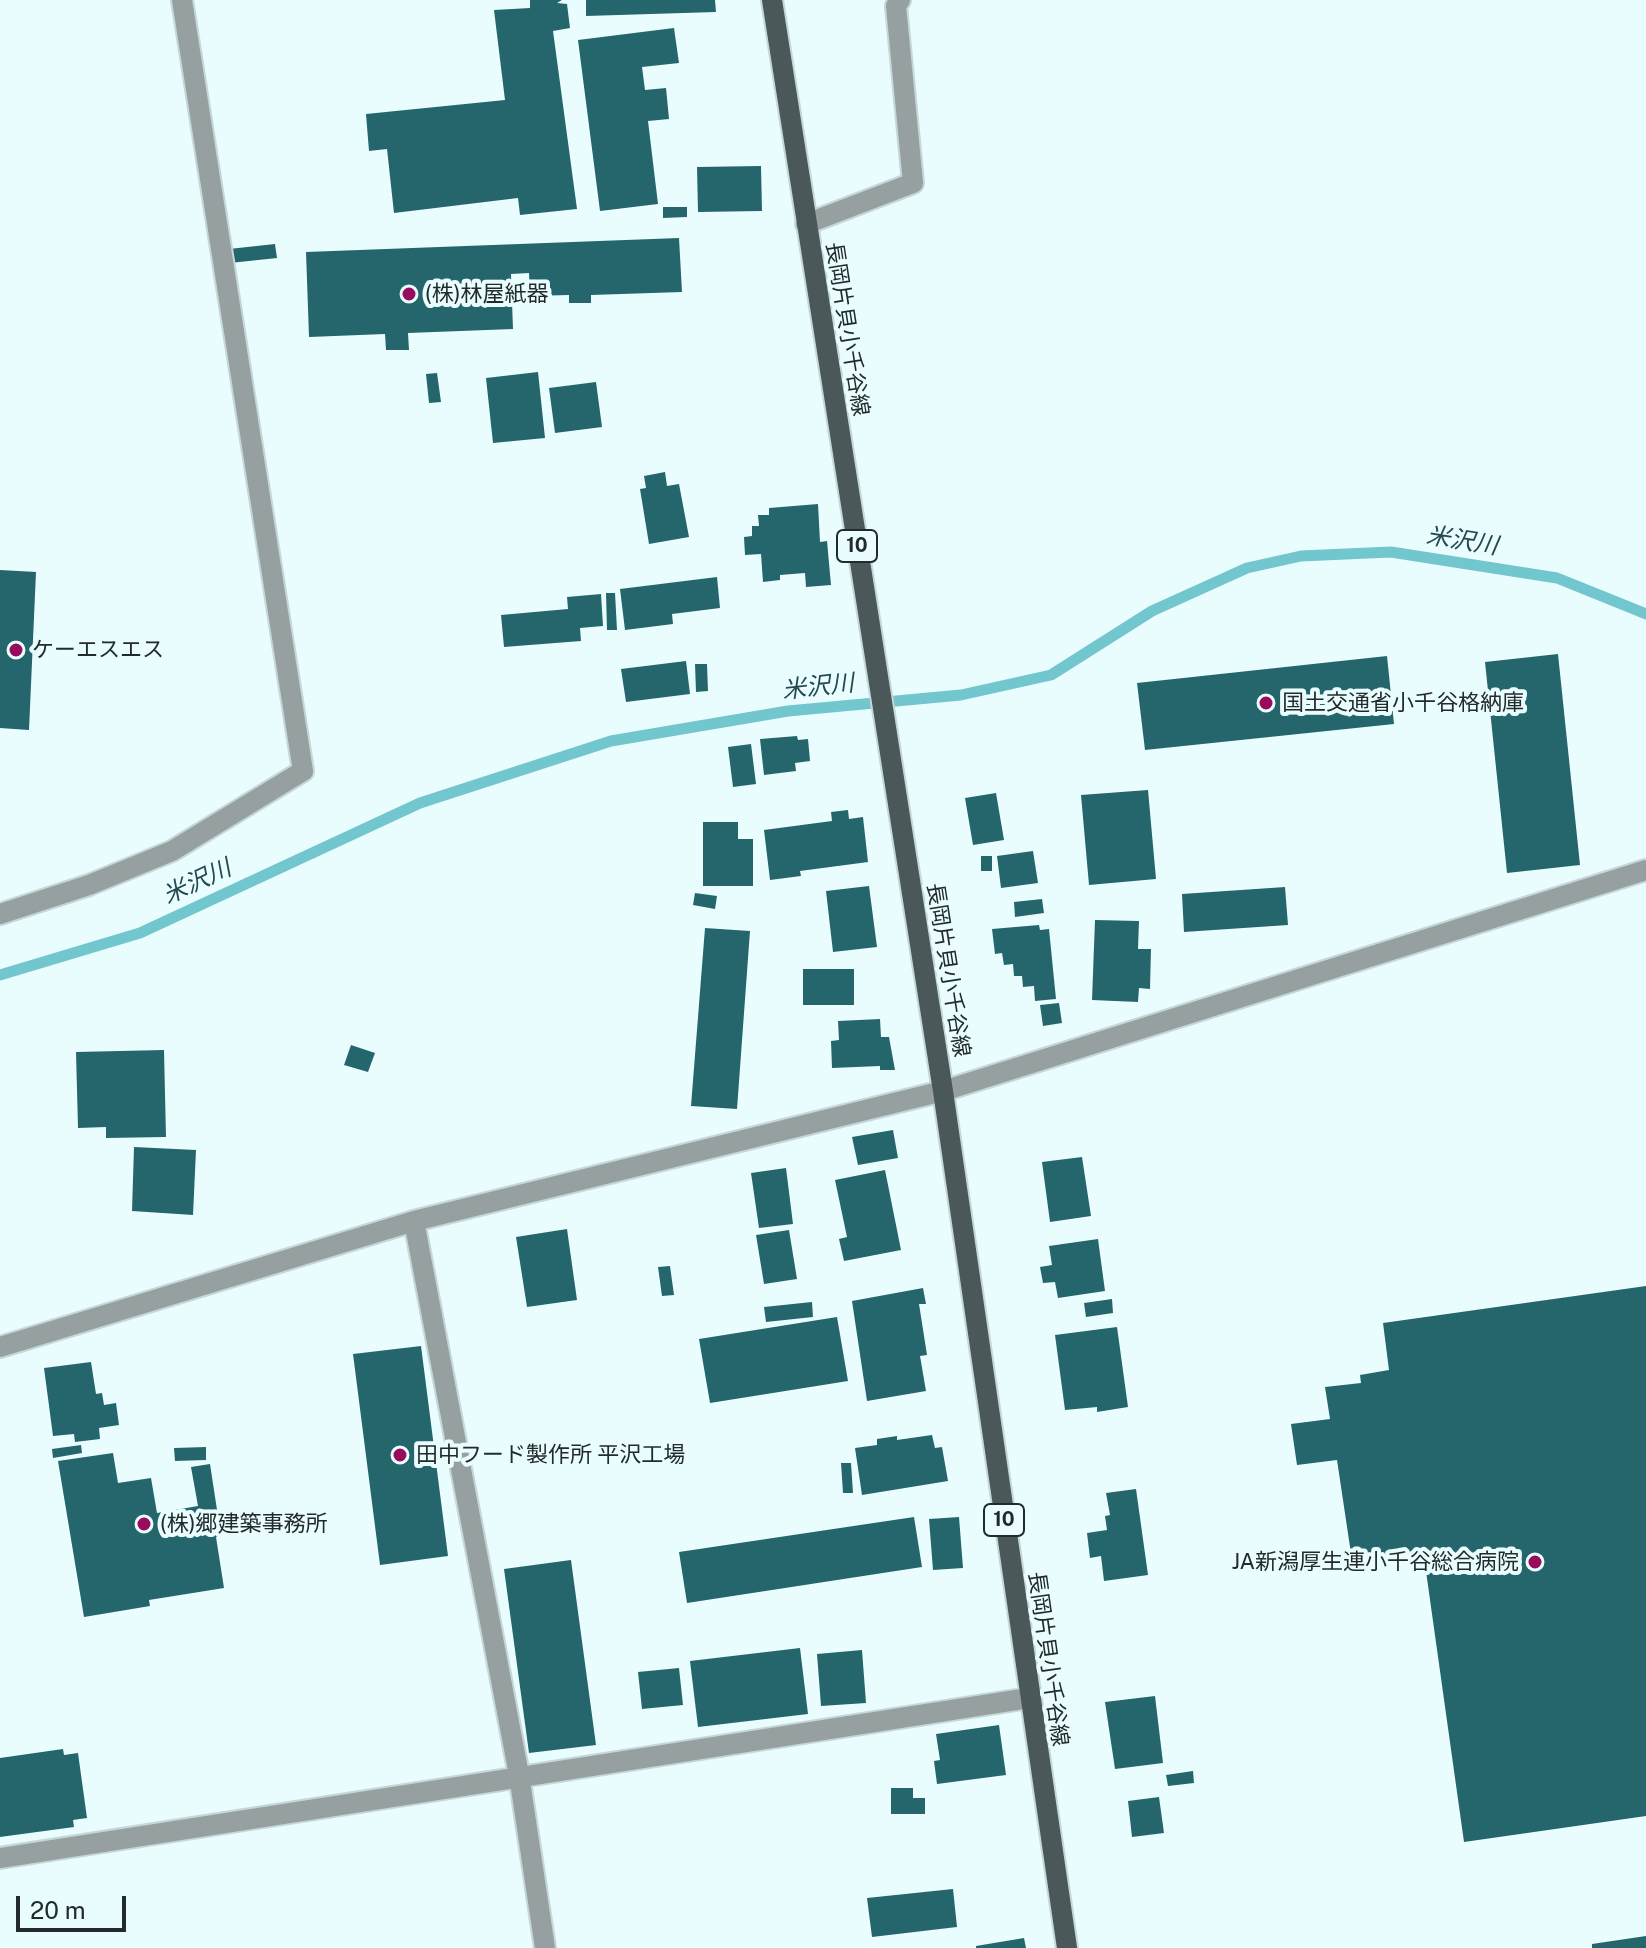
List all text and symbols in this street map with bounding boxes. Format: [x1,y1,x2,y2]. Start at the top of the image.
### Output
street label: 長岡片貝小千谷線 [820,240,874,418]
place label: (株)林屋紙器 [425,281,548,307]
marker: (株)林屋紙器 [400,285,418,303]
water label: 米沢川 [1424,521,1500,561]
road number: 10 [837,530,877,562]
place label: ケーエスエス [32,637,164,663]
marker: ケーエスエス [7,641,25,659]
water label: 米沢川 [781,669,855,705]
place label: 国土交通省小千谷格納庫 [1282,690,1524,716]
marker: 国土交通省小千谷格納庫 [1257,694,1275,712]
water label: 米沢川 [158,854,236,910]
street label: 長岡片貝小千谷線 [921,881,975,1059]
place label: 田中フード製作所 平沢工場 [416,1442,685,1468]
marker: 田中フード製作所 平沢工場 [391,1446,409,1464]
road number: 10 [984,1504,1024,1536]
place label: (株)郷建築事務所 [160,1511,327,1537]
marker: (株)郷建築事務所 [135,1515,153,1533]
place label: JA新潟厚生連小千谷総合病院 [1232,1549,1519,1575]
marker: JA新潟厚生連小千谷総合病院 [1526,1553,1544,1571]
street label: 長岡片貝小千谷線 [1023,1570,1073,1748]
scale bar [20,1880,130,1930]
text: 20 m [30,1896,86,1924]

